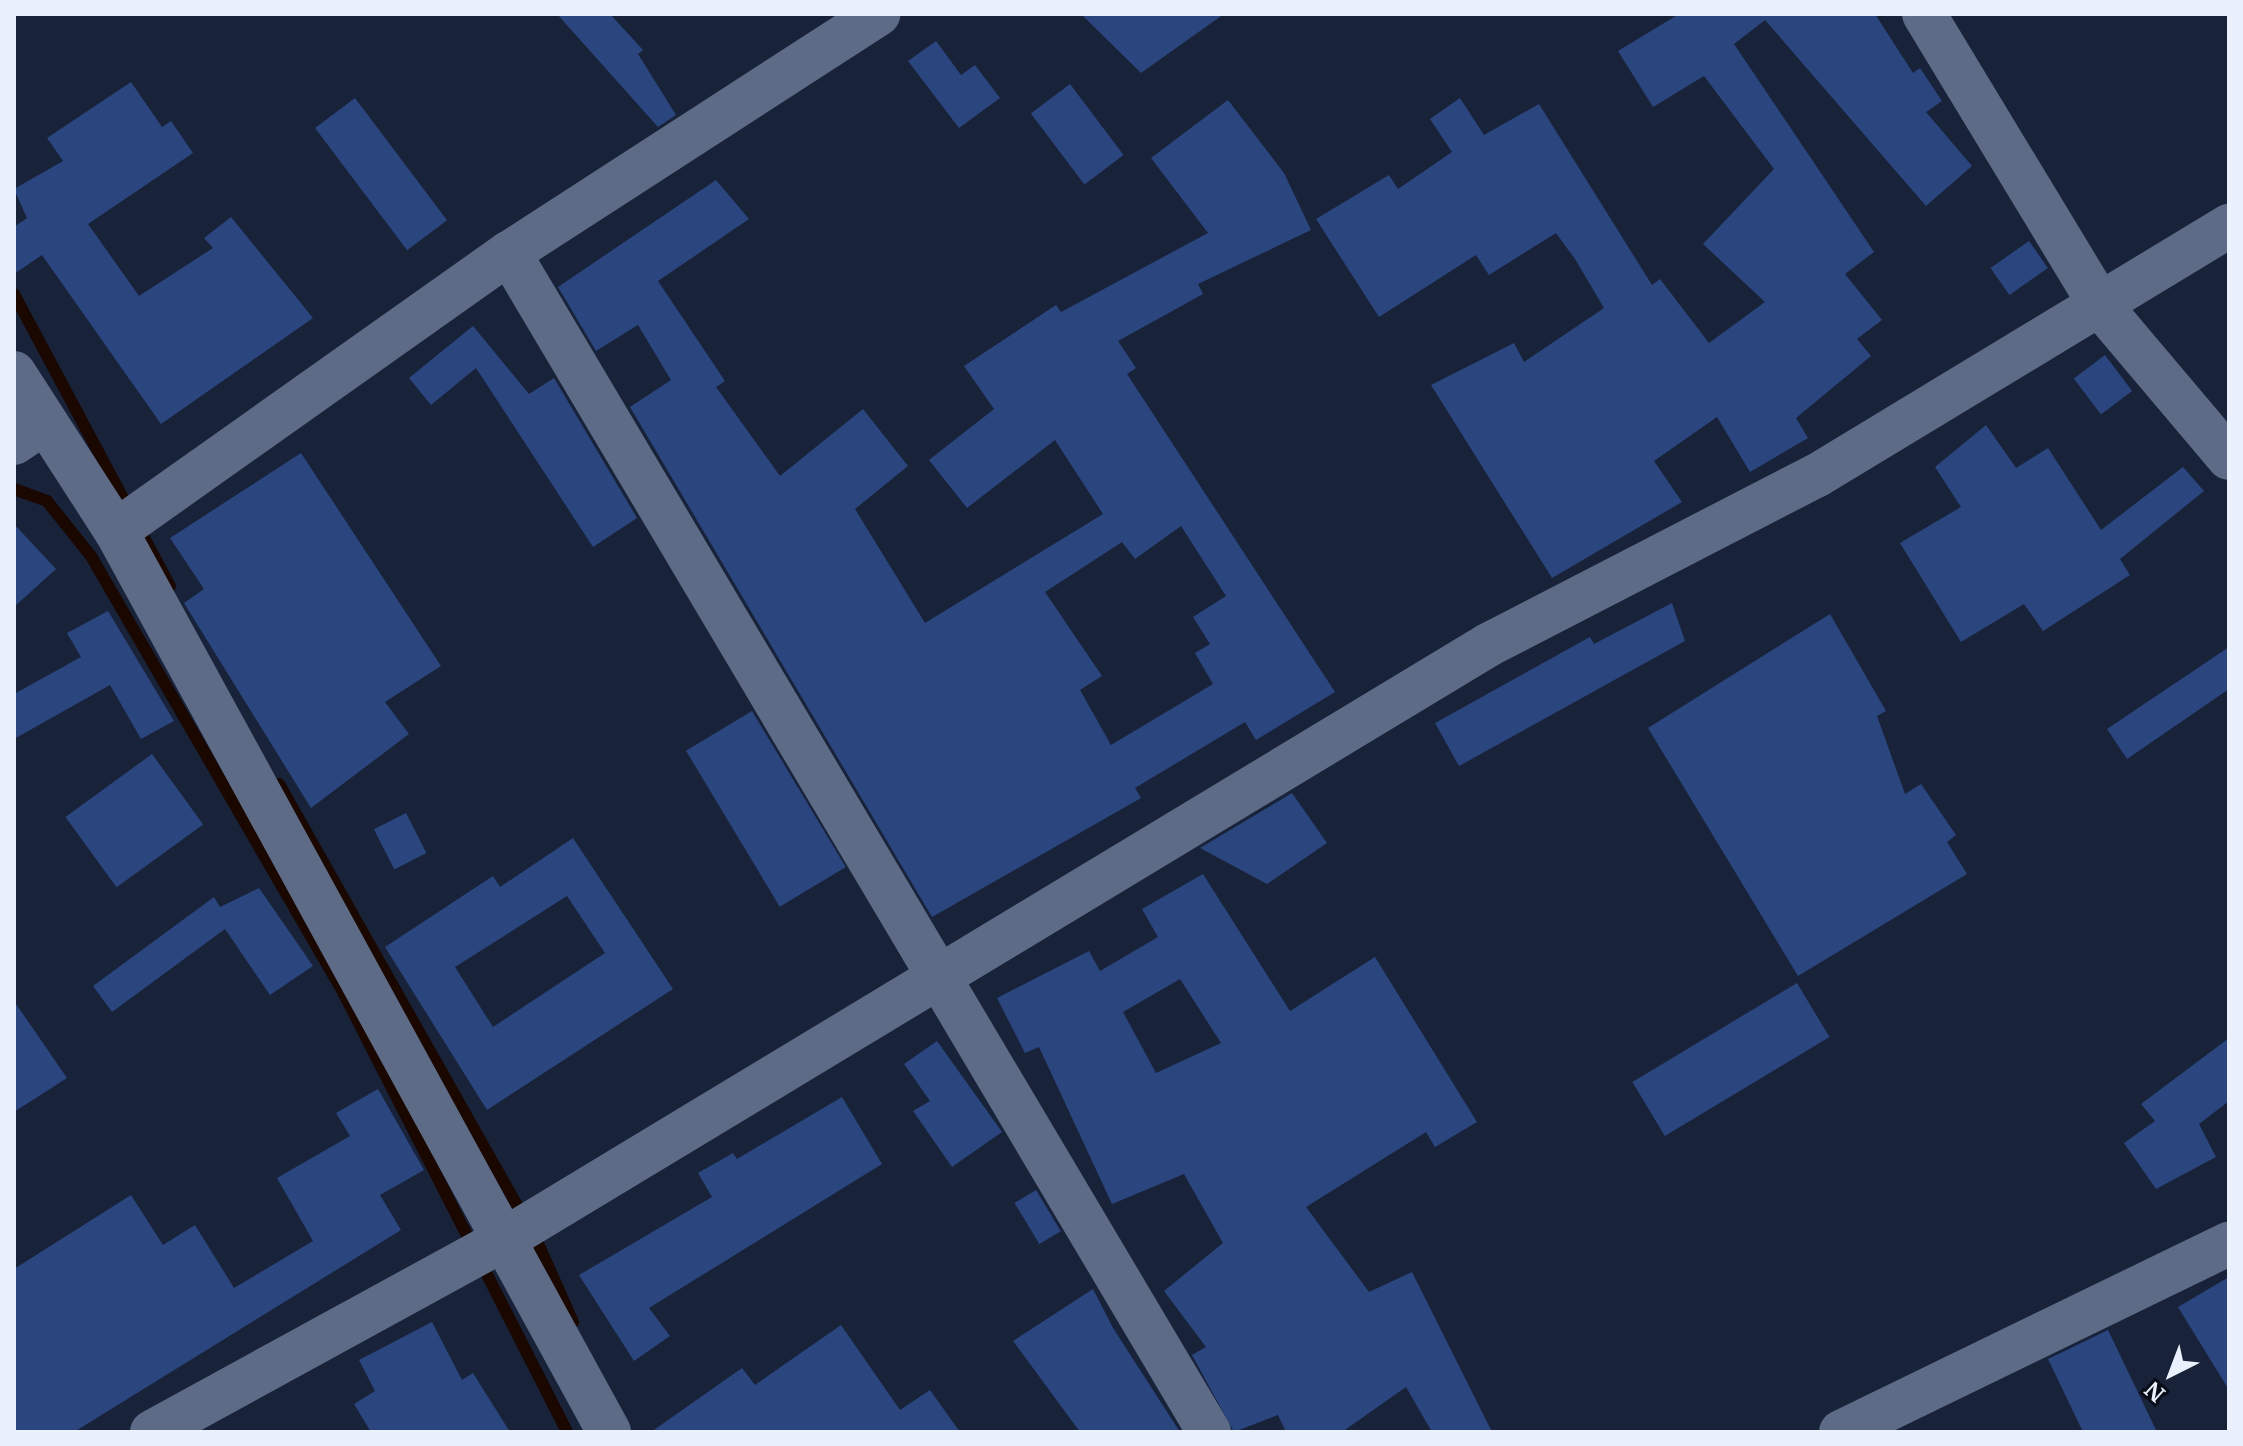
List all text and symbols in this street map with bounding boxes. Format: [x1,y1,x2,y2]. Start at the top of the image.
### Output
north arrow [2131,1334,2211,1414]
text: N [2139,1376,2171,1408]

